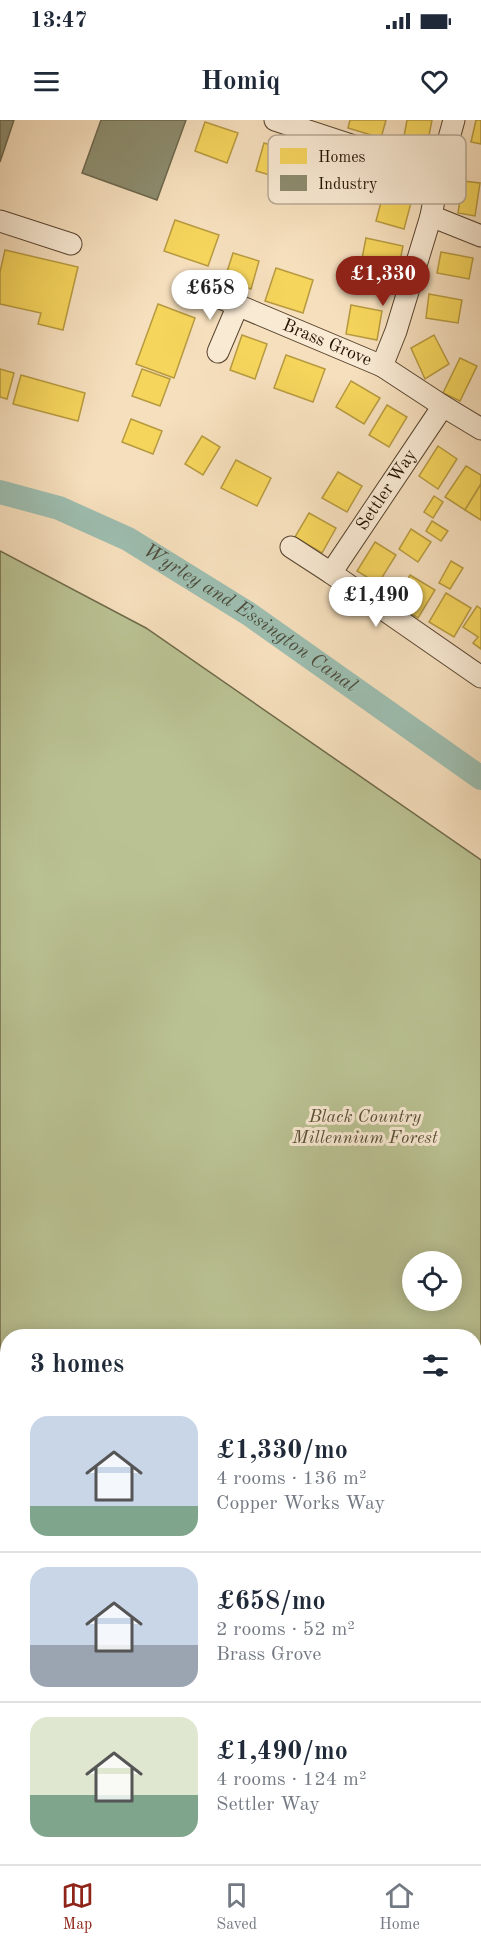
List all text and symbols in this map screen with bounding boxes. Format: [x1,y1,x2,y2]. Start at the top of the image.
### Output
text: 13:47 [30,10,87,32]
icon: menu [30,65,63,98]
icon: heart [418,65,451,98]
text: Homiq [201,68,280,95]
legend [268,135,466,204]
text: Homes [318,150,366,166]
text: Industry [318,177,378,193]
pin: £1,330 [334,256,432,307]
text: £1,330 [350,265,416,285]
pin: £658 [174,270,246,321]
text: £658 [185,279,235,299]
street label: Brass Grove [280,316,374,370]
street label: Settler Way [353,446,421,534]
water label: Wyrley and Essington Canal [139,541,360,697]
pin: £1,490 [327,577,425,628]
text: £1,490 [343,586,409,606]
park label: Black Country Millennium Forest [291,1108,438,1147]
map controls [402,1251,462,1311]
button: locate [402,1251,462,1311]
icon: filters [419,1349,452,1382]
text: 3 homes [30,1352,124,1378]
text: £1,330/mo [216,1438,348,1464]
icon: home [78,1440,150,1512]
text: 4 rooms · 136 m² [216,1469,366,1489]
text: Copper Works Way [216,1494,385,1514]
text: £658/mo [216,1589,326,1615]
icon: home [78,1591,150,1663]
text: 2 rooms · 52 m² [216,1620,355,1640]
text: Brass Grove [216,1645,321,1665]
text: £1,490/mo [216,1739,348,1765]
icon: home [78,1741,150,1813]
text: 4 rooms · 124 m² [216,1770,366,1790]
text: Settler Way [216,1795,320,1815]
tab: Map [61,1879,94,1935]
tab: Saved [216,1879,257,1935]
tab: Home [379,1879,420,1935]

